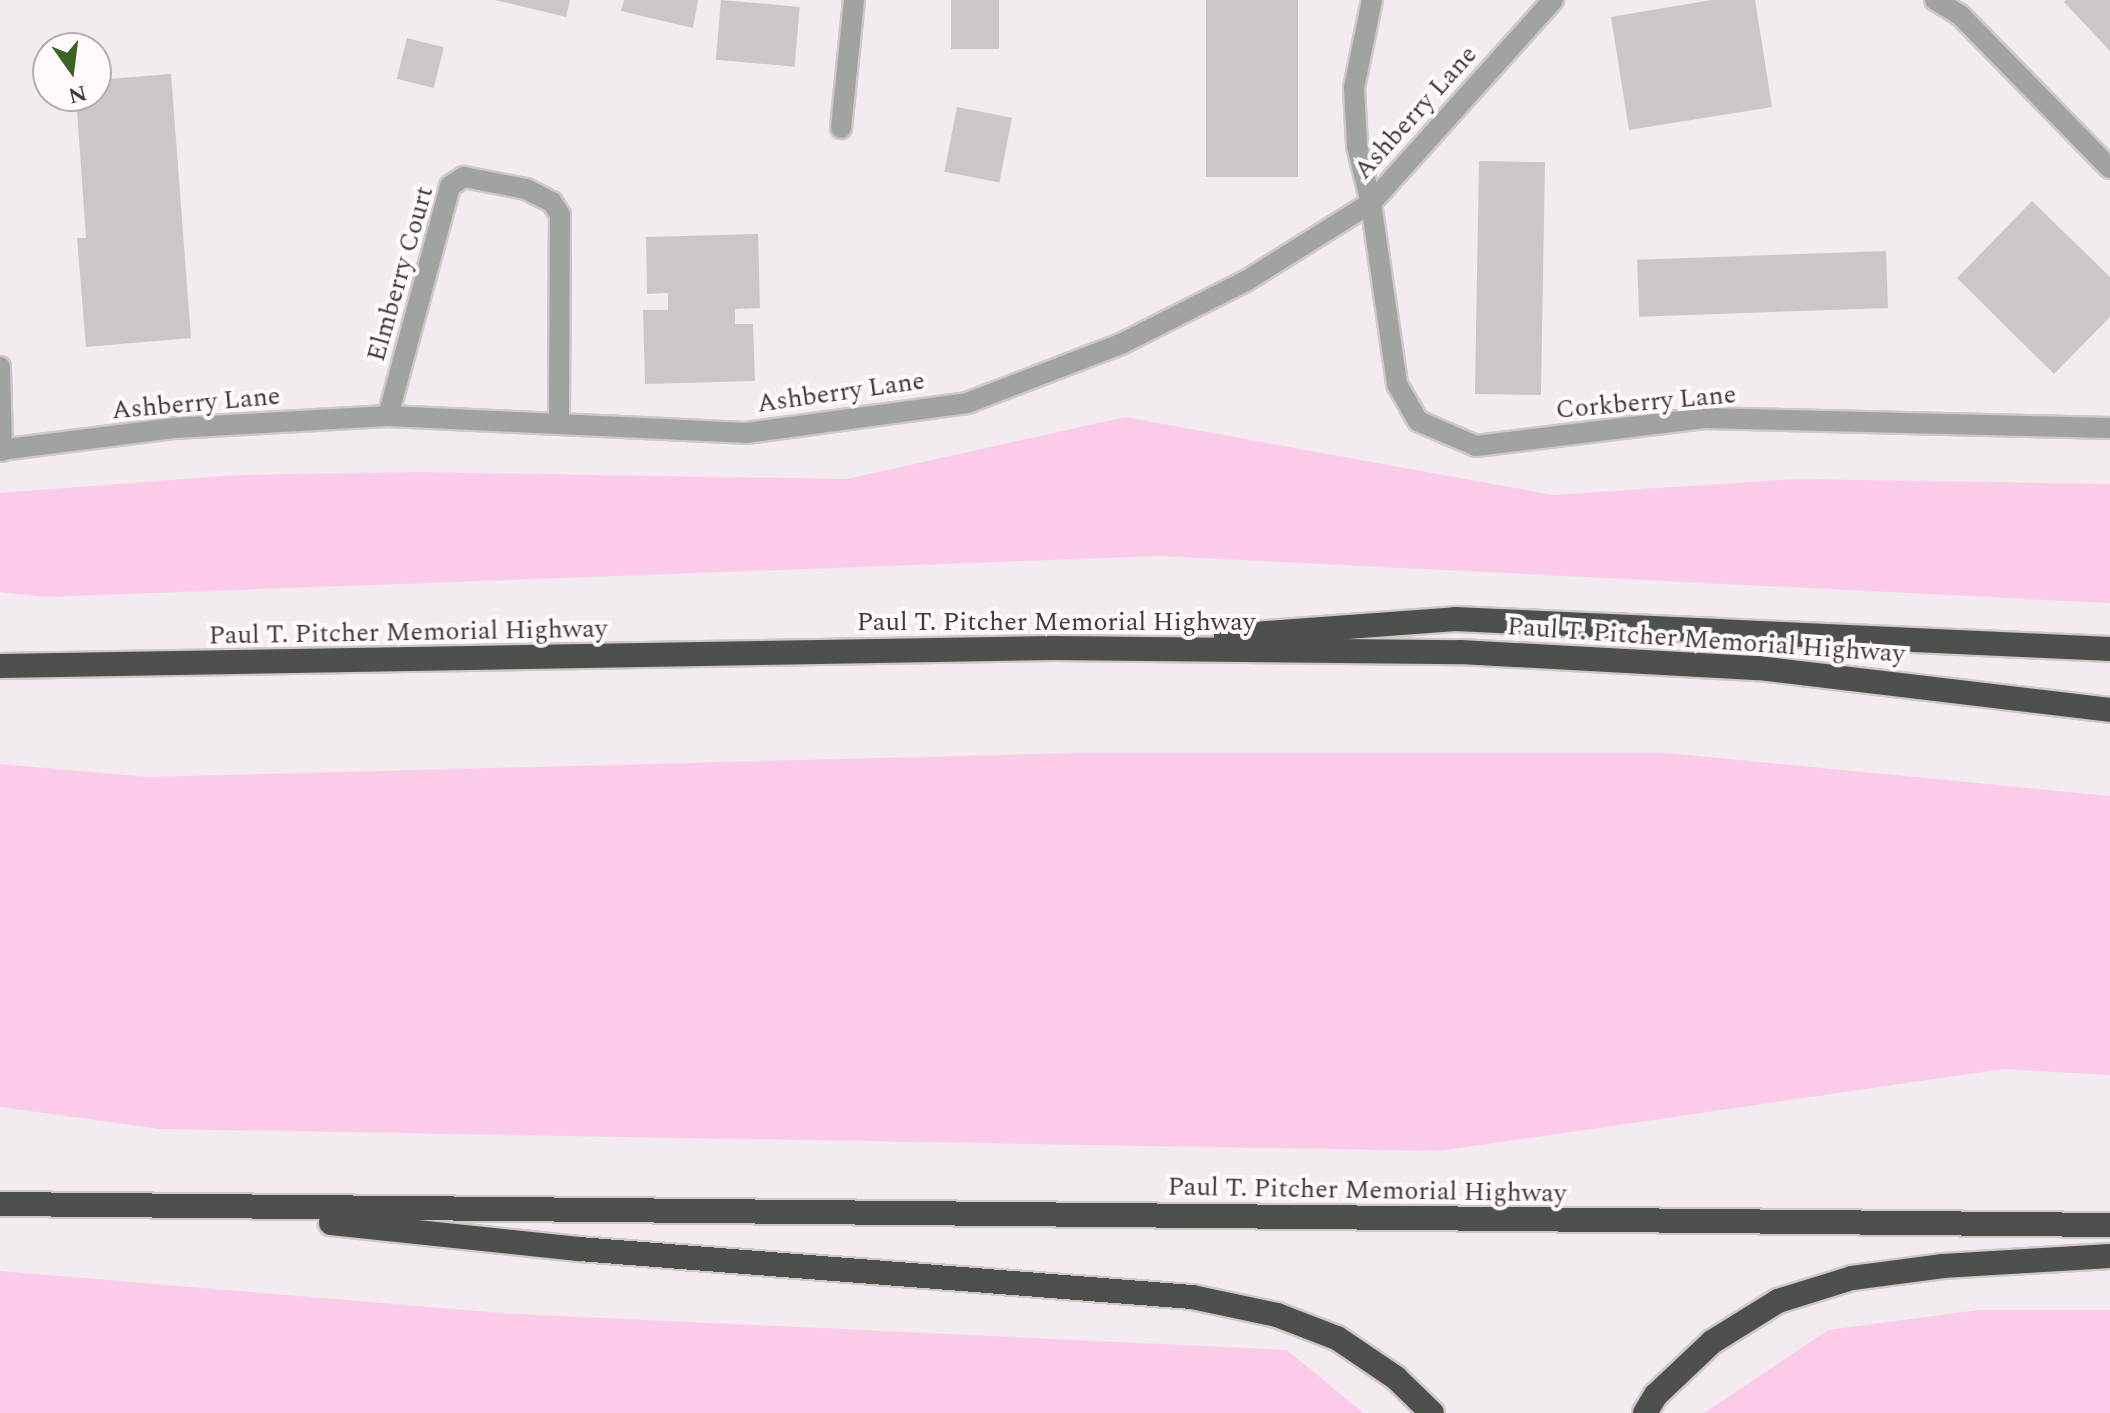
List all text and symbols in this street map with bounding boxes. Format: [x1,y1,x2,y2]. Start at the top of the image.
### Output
north arrow [32,32,112,112]
street label: Ashberry Lane [1348,40,1484,186]
text: N [65,76,90,112]
street label: Elmberry Court [361,183,441,365]
street label: Ashberry Lane [755,366,927,420]
street label: Corkberry Lane [1554,380,1738,426]
street label: Ashberry Lane [110,381,282,427]
street label: Paul T. Pitcher Memorial Highway [857,607,1255,639]
street label: Paul T. Pitcher Memorial Highway [1506,612,1906,670]
street label: Paul T. Pitcher Memorial Highway [208,614,608,652]
street label: Paul T. Pitcher Memorial Highway [1167,1172,1567,1210]

